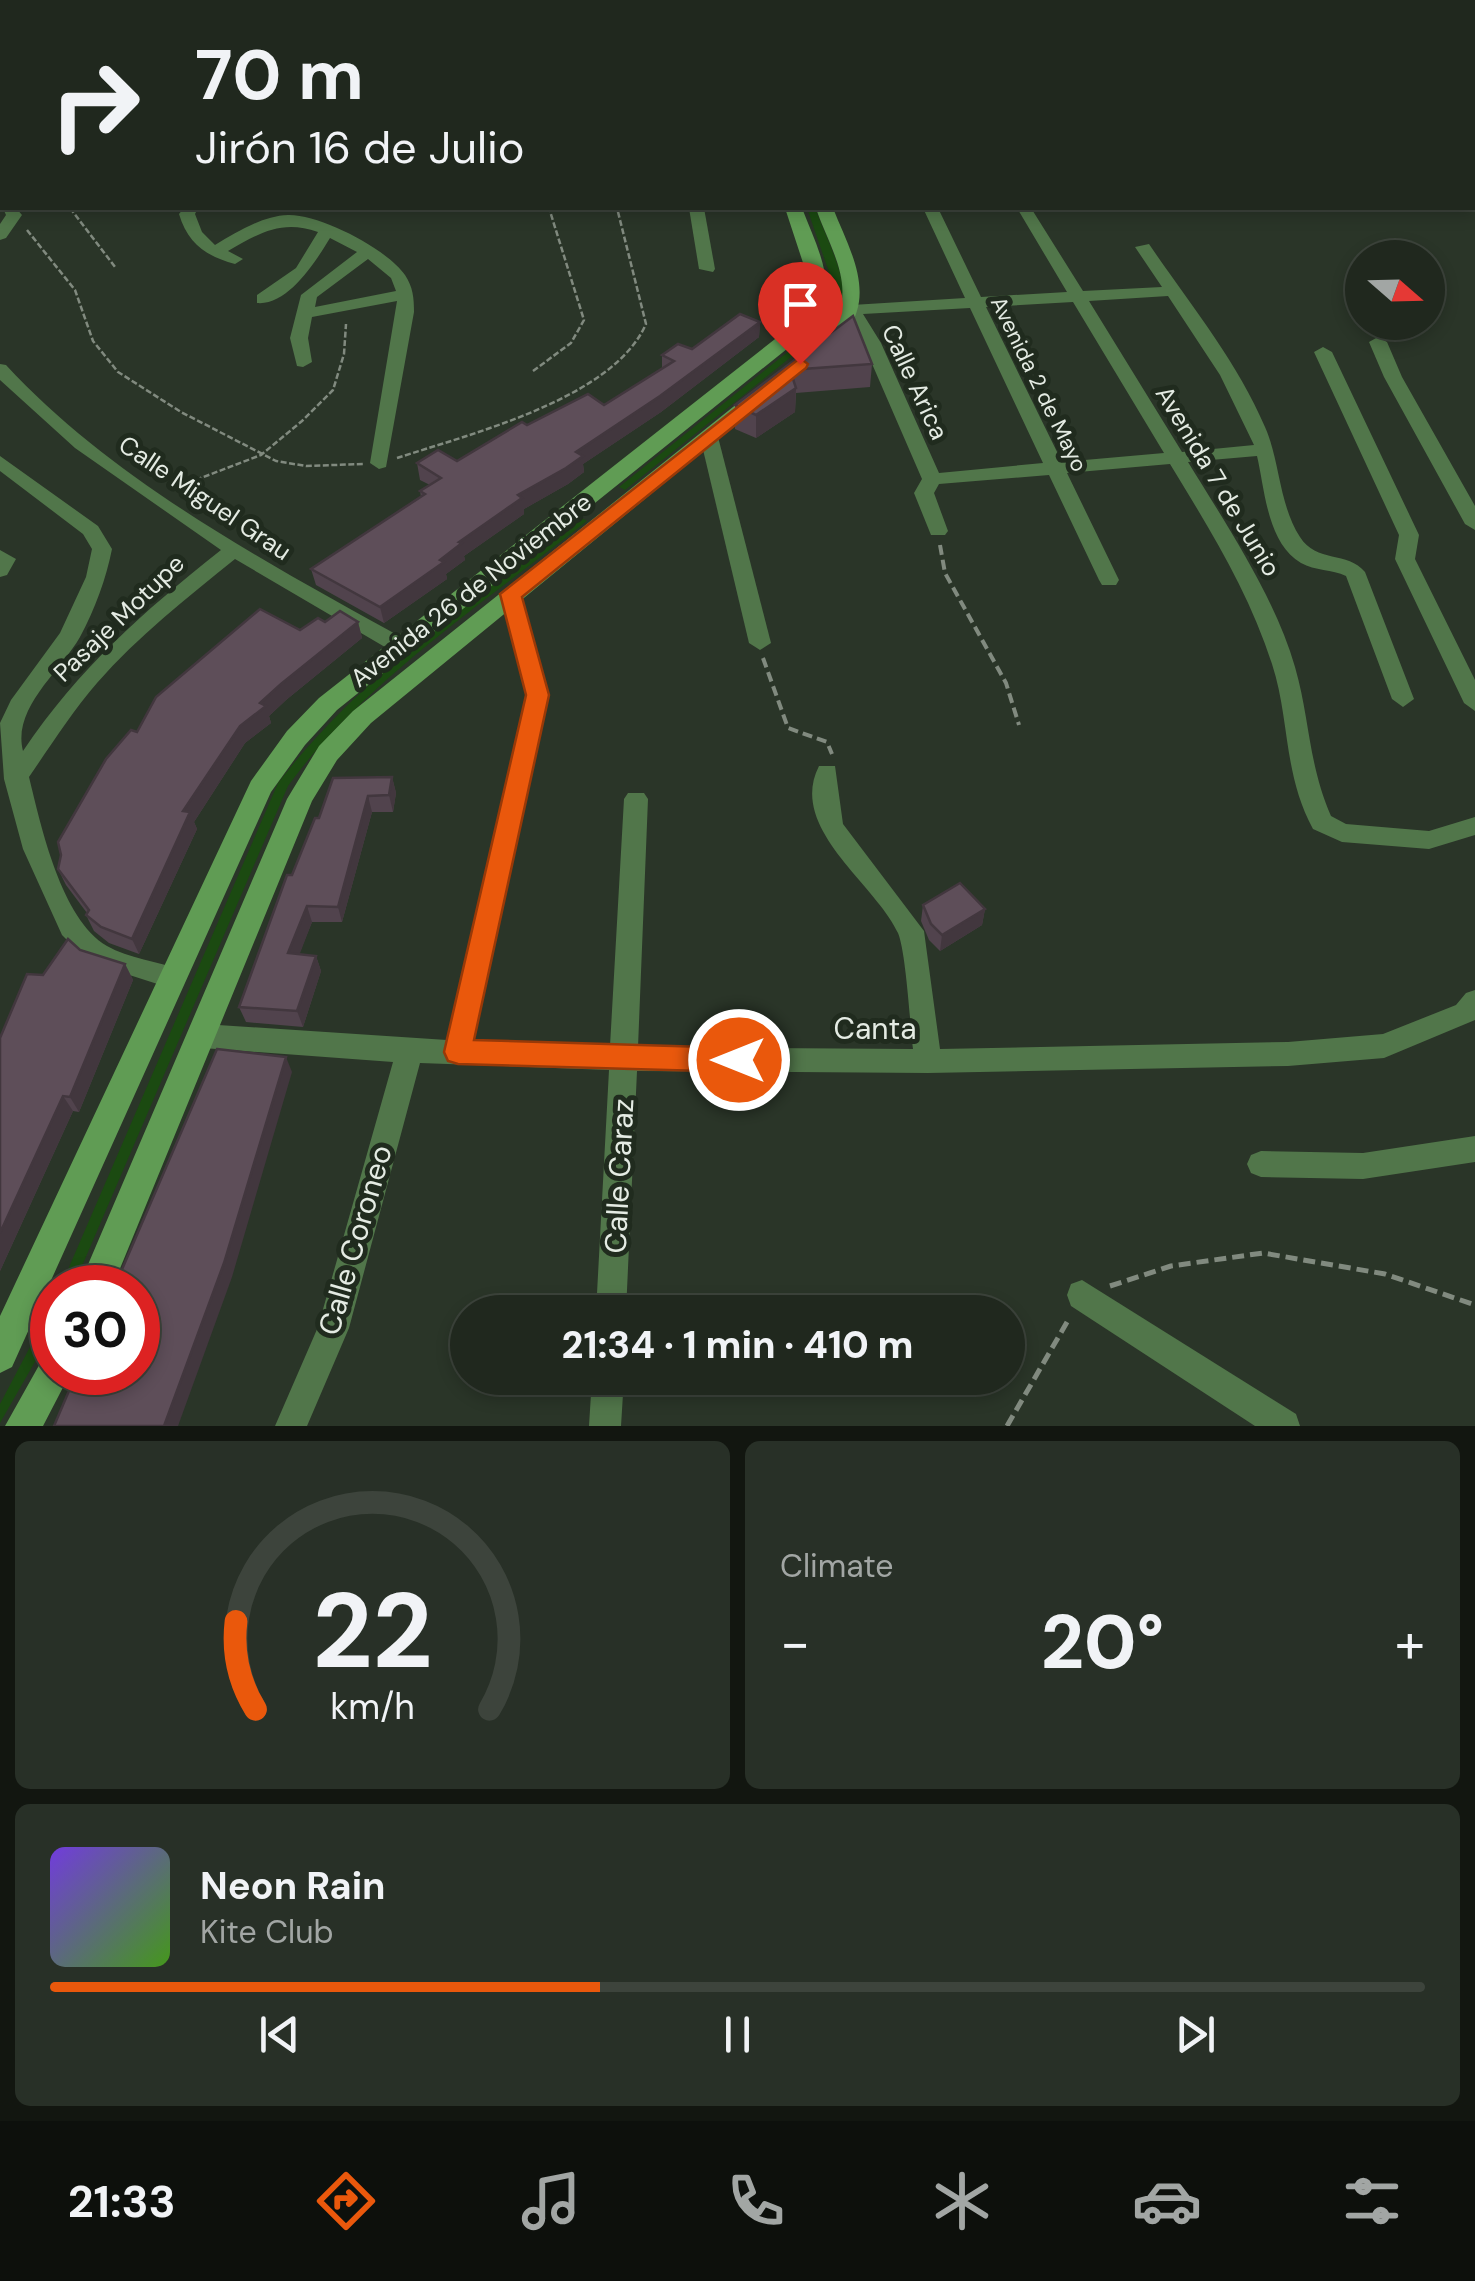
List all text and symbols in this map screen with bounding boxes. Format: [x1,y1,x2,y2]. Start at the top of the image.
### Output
text: 70 m [195,30,364,121]
icon: right [30,40,160,170]
text: Jirón 16 de Julio [195,118,525,177]
north arrow [1345,240,1445,340]
map controls [1345,240,1445,340]
pin [758,262,843,365]
icon: arrive [773,277,828,332]
street label: Avenida 2 de Mayo [984,292,1094,476]
street label: Calle Arica [874,319,956,445]
street label: Avenida 7 de Junio [1148,380,1288,582]
street label: Calle Miguel Grau [112,428,298,568]
street label: Avenida 26 de Noviembre [344,485,598,695]
street label: Pasaje Motupe [46,547,192,689]
position arrow [687,1008,791,1112]
street label: Canta [833,1009,917,1048]
street label: Calle Caraz [595,1097,643,1255]
street label: Calle Coroneo [309,1140,401,1340]
speed limit sign: 30 [30,1265,160,1395]
text: 21:34 · 1 min · 410 m [562,1320,914,1370]
text: Climate [780,1545,894,1587]
text: 22 [312,1564,433,1699]
text: 20° [1041,1594,1164,1691]
text: − [780,1607,810,1679]
text: + [1395,1607,1425,1679]
text: km/h [330,1684,415,1730]
text: Neon Rain [200,1861,385,1911]
text: Kite Club [200,1911,334,1953]
icon: previous [252,2007,307,2062]
icon: pause [710,2007,765,2062]
icon: next [1168,2007,1223,2062]
icon: directions [311,2166,381,2236]
icon: music [516,2166,586,2236]
icon: phone [721,2166,791,2236]
icon: climate [927,2166,997,2236]
icon: car [1132,2166,1202,2236]
icon: filters [1337,2166,1407,2236]
text: 21:33 [68,2172,176,2231]

